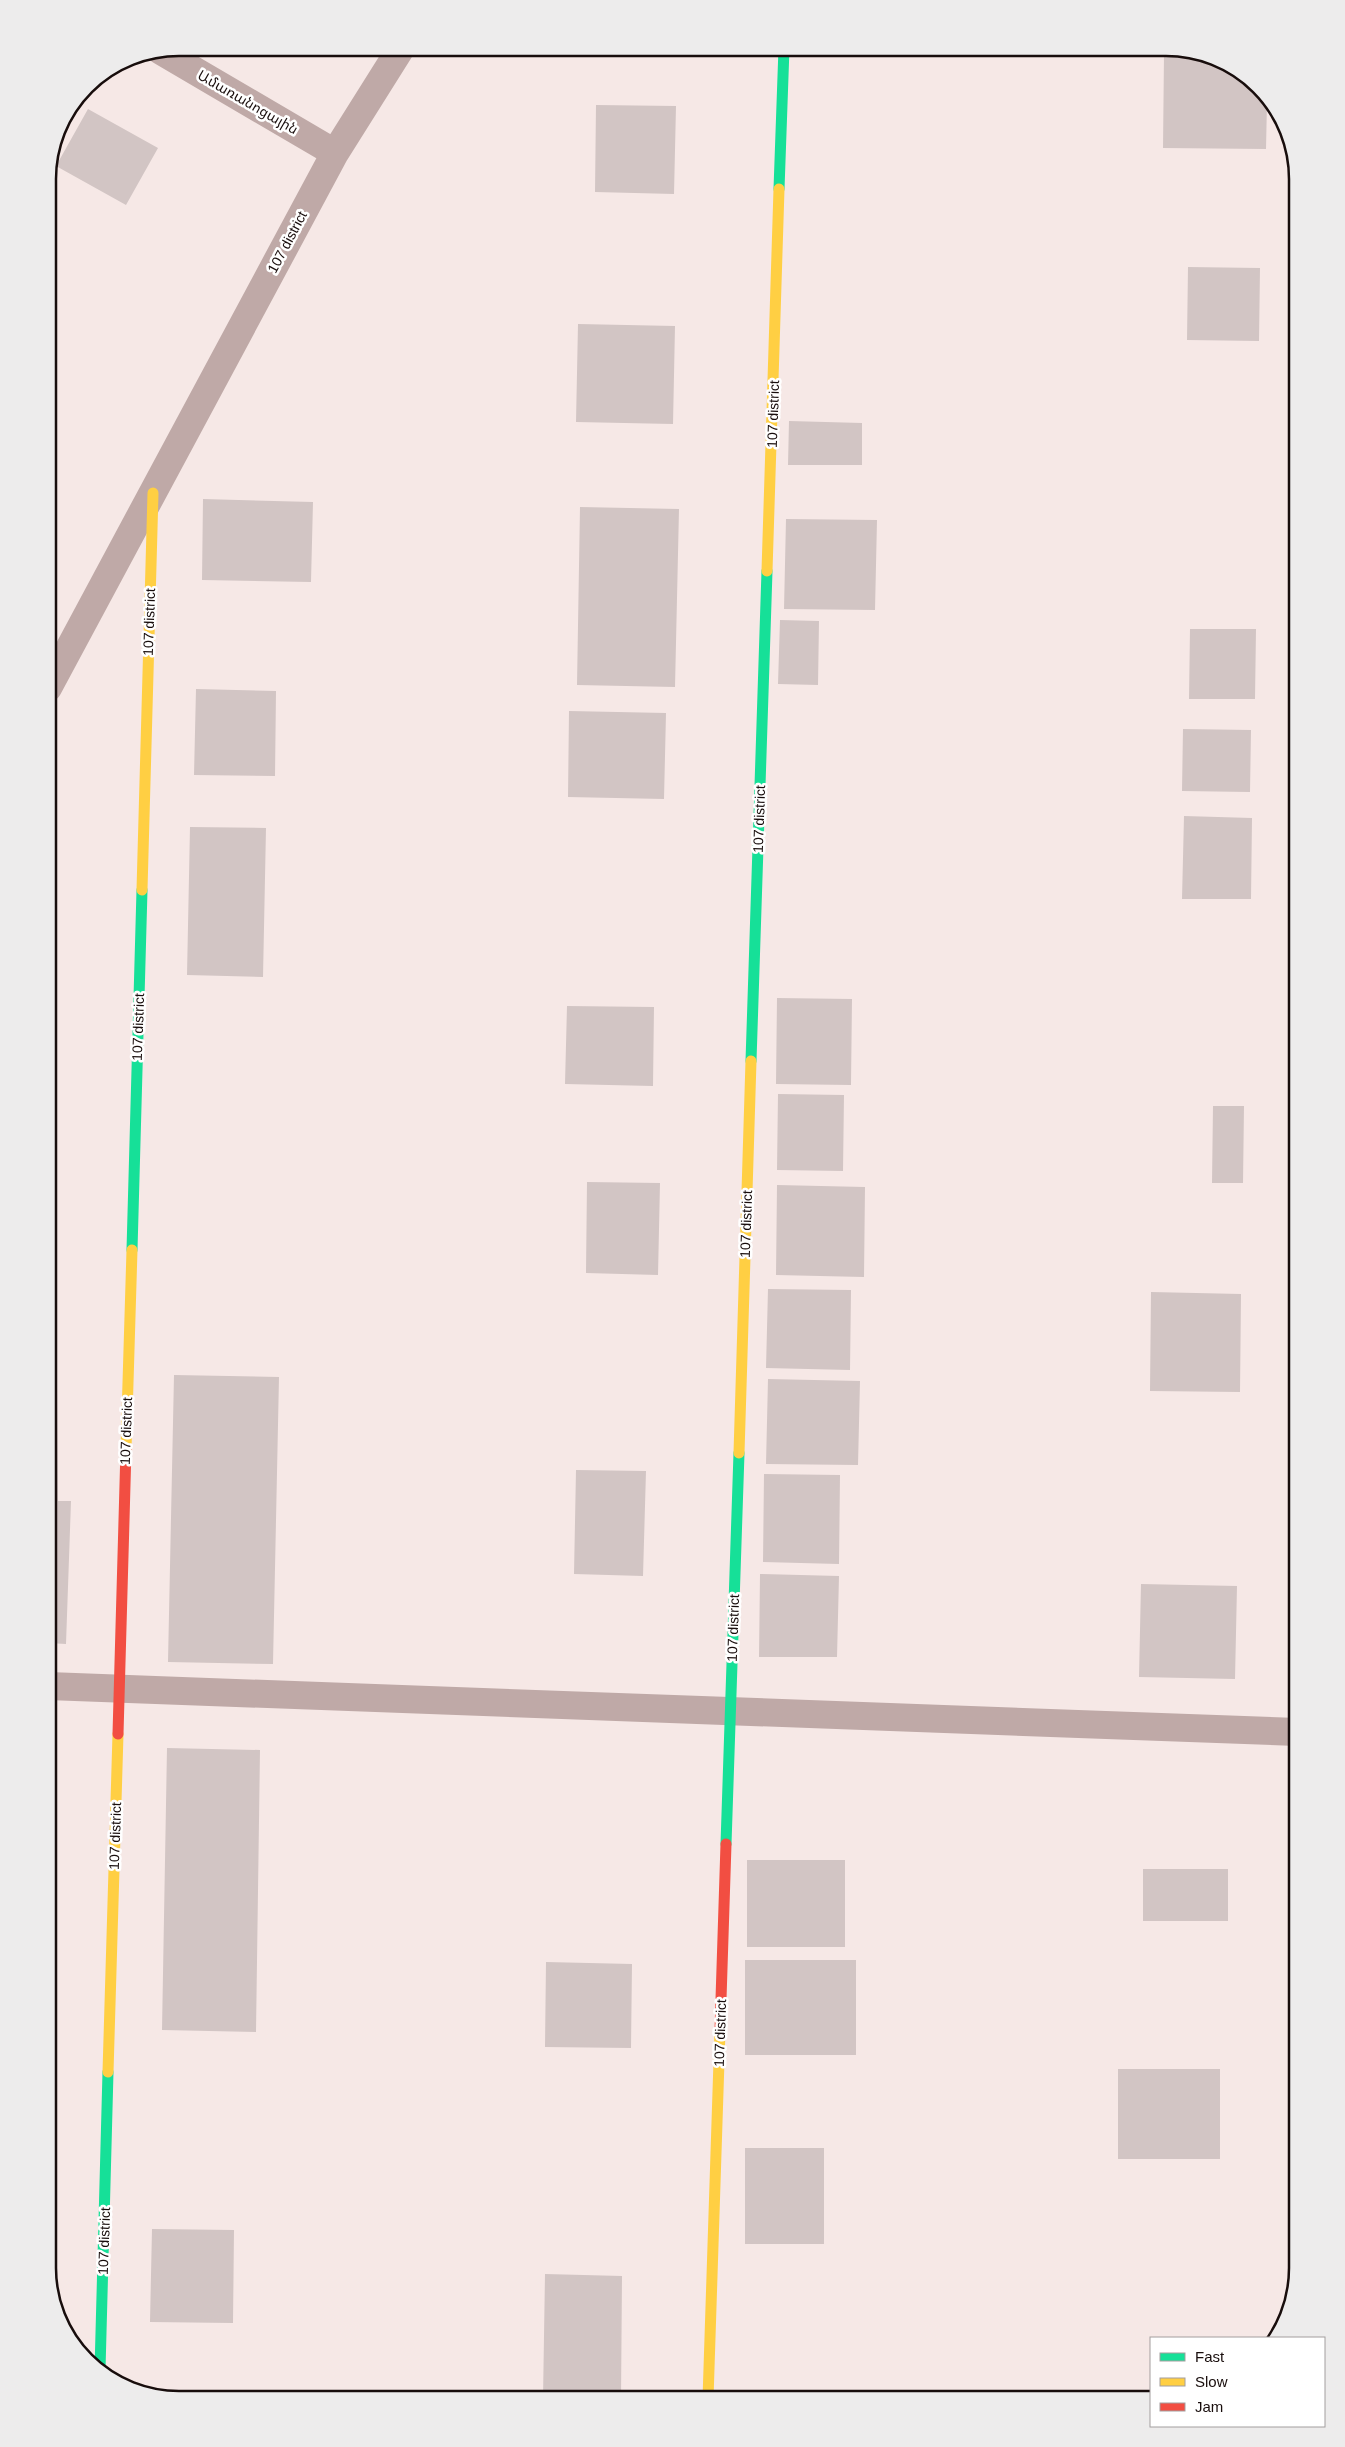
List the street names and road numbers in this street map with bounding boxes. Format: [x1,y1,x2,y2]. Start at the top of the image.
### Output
street label: Ամառանոցային [195,67,301,137]
street label: 107 district [264,208,310,276]
street label: 107 district [764,380,782,448]
street label: 107 district [140,588,158,656]
street label: 107 district [750,785,768,853]
street label: 107 district [129,993,147,1061]
street label: 107 district [737,1190,755,1258]
street label: 107 district [117,1397,135,1465]
street label: 107 district [724,1594,742,1662]
street label: 107 district [106,1802,124,1870]
street label: 107 district [711,1999,729,2067]
street label: 107 district [95,2207,113,2275]

